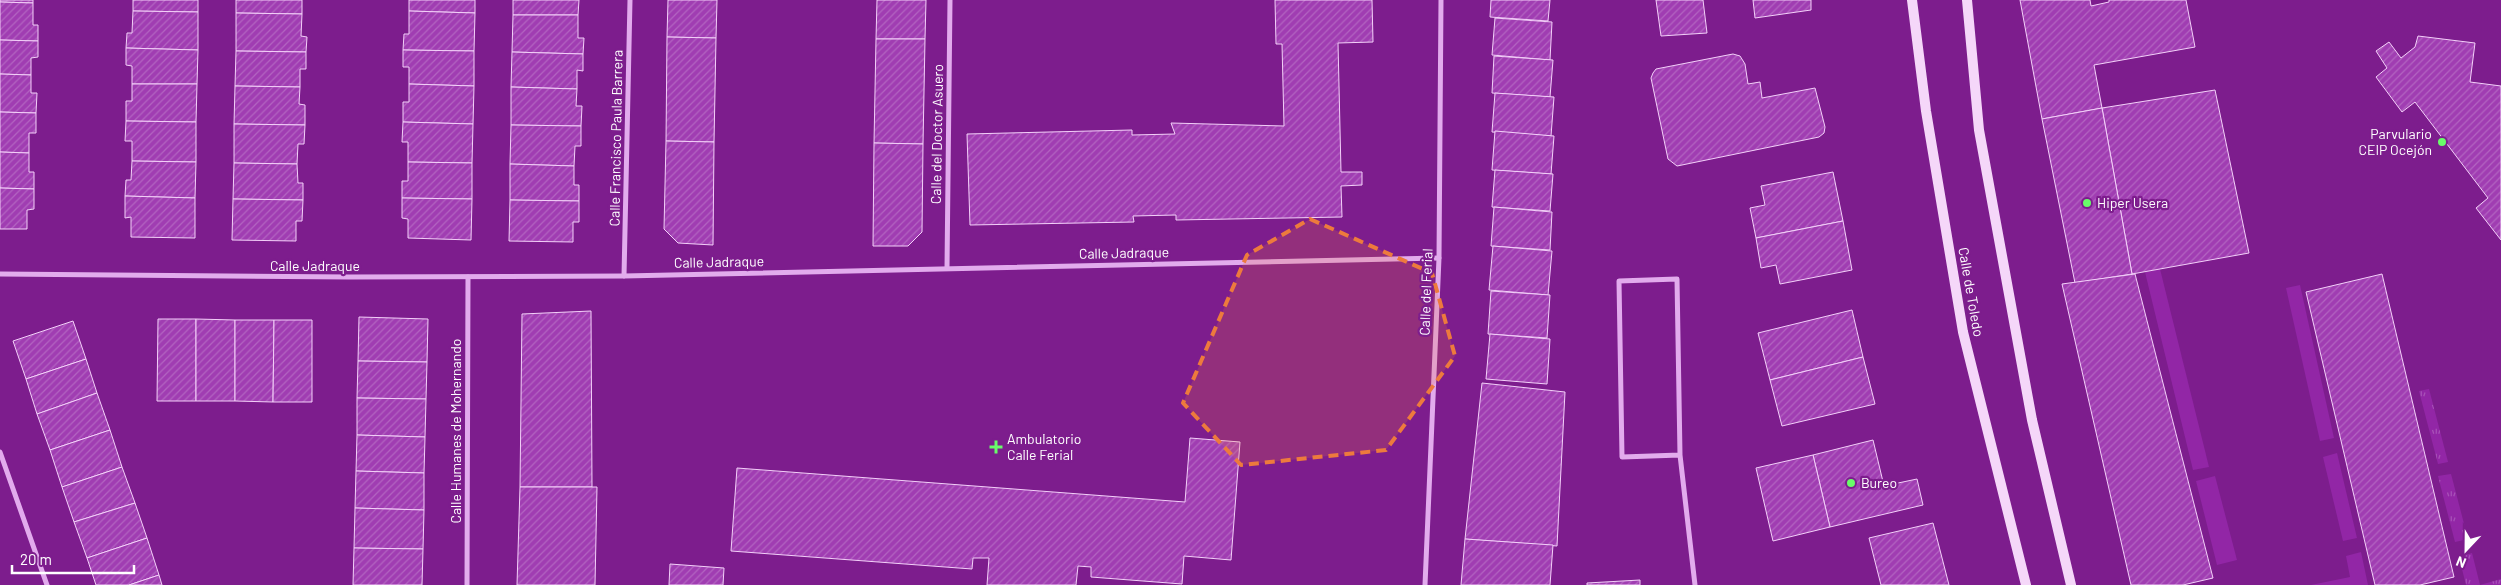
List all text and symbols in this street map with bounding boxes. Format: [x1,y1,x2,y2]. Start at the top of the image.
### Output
street label: Calle Francisco Paula Barrera [605,50,626,226]
street label: Calle del Doctor Asuero [927,64,946,204]
place label: Parvulario CEIP Ocejón [2358,125,2432,158]
marker: Parvulario CEIP Ocejón [2436,136,2448,148]
place label: Hiper Usera [2097,194,2168,211]
marker: Hiper Usera [2081,197,2093,209]
street label: Calle Jadraque [1079,243,1169,262]
street label: Calle de Toledo [1955,246,1988,338]
street label: Calle del Ferial [1415,248,1436,336]
street label: Calle Jadraque [674,252,764,271]
street label: Calle Jadraque [270,257,360,274]
street label: Calle Humanes de Mohernando [447,339,464,523]
place label: Ambulatorio Calle Ferial [1007,430,1081,463]
marker: Ambulatorio Calle Ferial [989,440,1003,454]
place label: Bureo [1861,474,1897,491]
marker: Bureo [1845,477,1857,489]
north arrow [2441,525,2491,575]
scale bar [12,542,135,574]
text: 20 m [20,550,52,568]
text: N [2453,553,2468,572]

